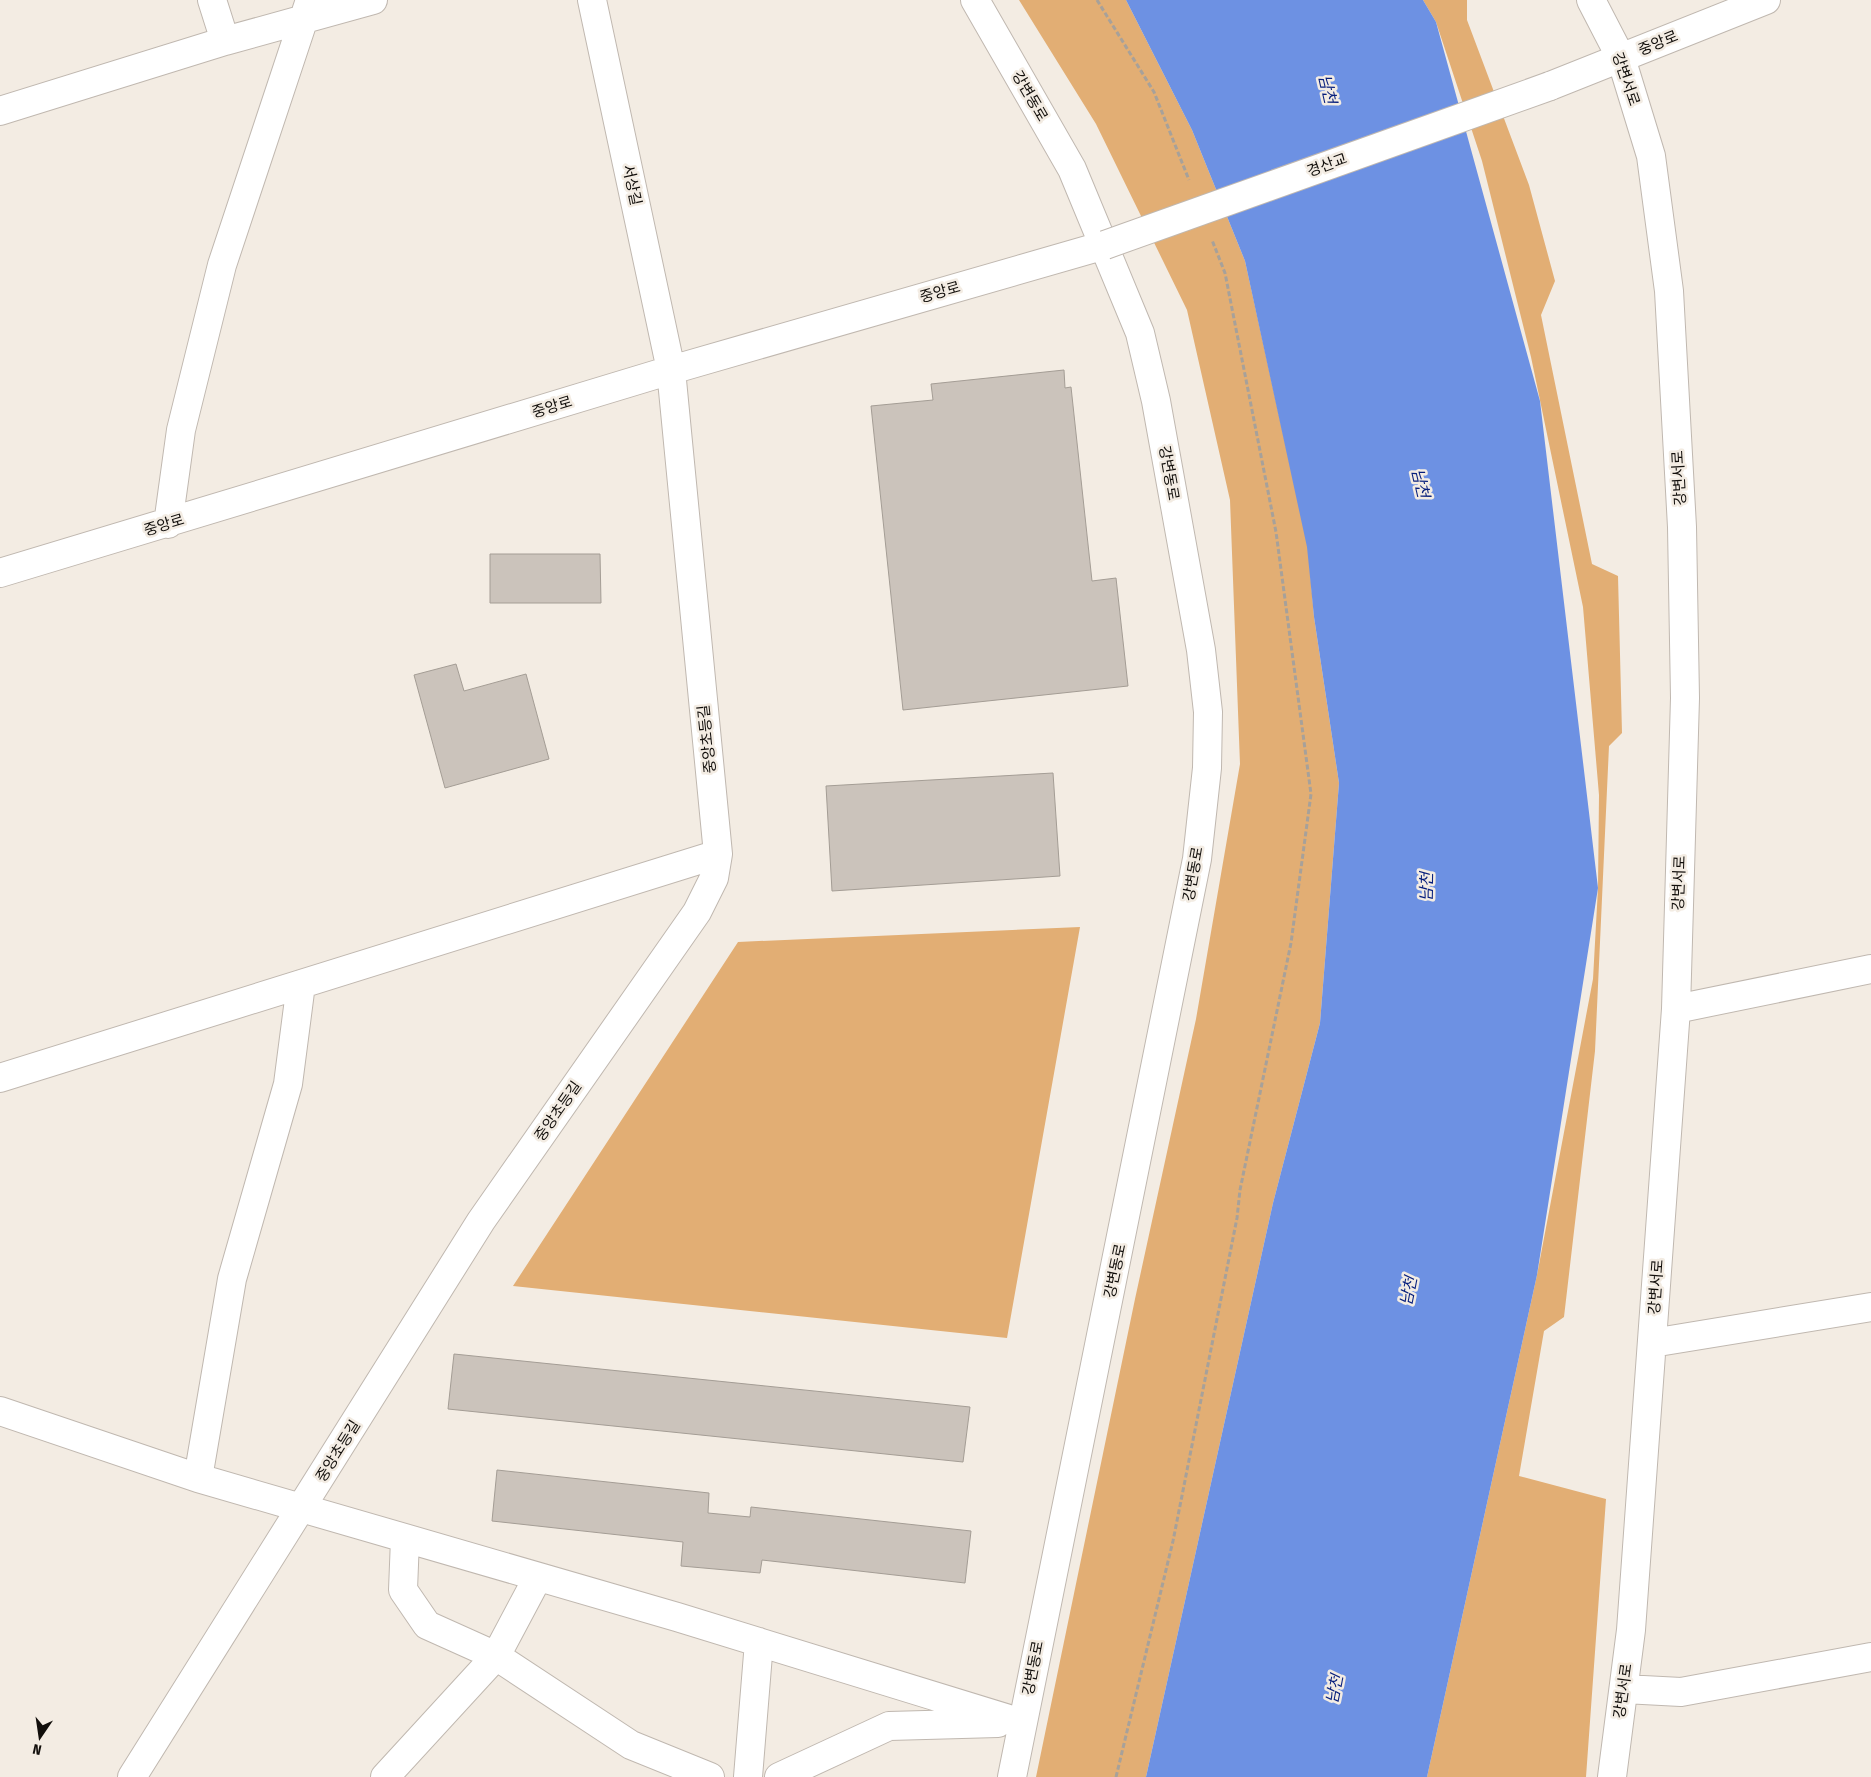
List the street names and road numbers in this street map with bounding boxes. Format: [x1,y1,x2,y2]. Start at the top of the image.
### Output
street label: 중앙로 [1635,27,1681,59]
street label: 강변서로 [1609,50,1643,108]
street label: 강변동로 [1008,68,1052,124]
street label: 경산교 [1304,149,1350,181]
street label: 서상길 [619,163,645,207]
street label: 중앙로 [918,278,962,306]
street label: 중앙로 [530,392,574,422]
street label: 강변동로 [1155,444,1183,502]
street label: 강변서로 [1669,450,1689,506]
street label: 중앙로 [142,510,186,540]
street label: 중앙초등길 [694,704,720,774]
street label: 강변동로 [1179,845,1207,903]
street label: 강변서로 [1669,855,1689,911]
street label: 중앙초등길 [531,1078,585,1144]
street label: 강변동로 [1100,1242,1130,1300]
street label: 강변서로 [1645,1259,1667,1315]
street label: 중앙초등길 [312,1417,364,1485]
street label: 강변동로 [1019,1639,1047,1697]
street label: 강변서로 [1610,1662,1636,1720]

